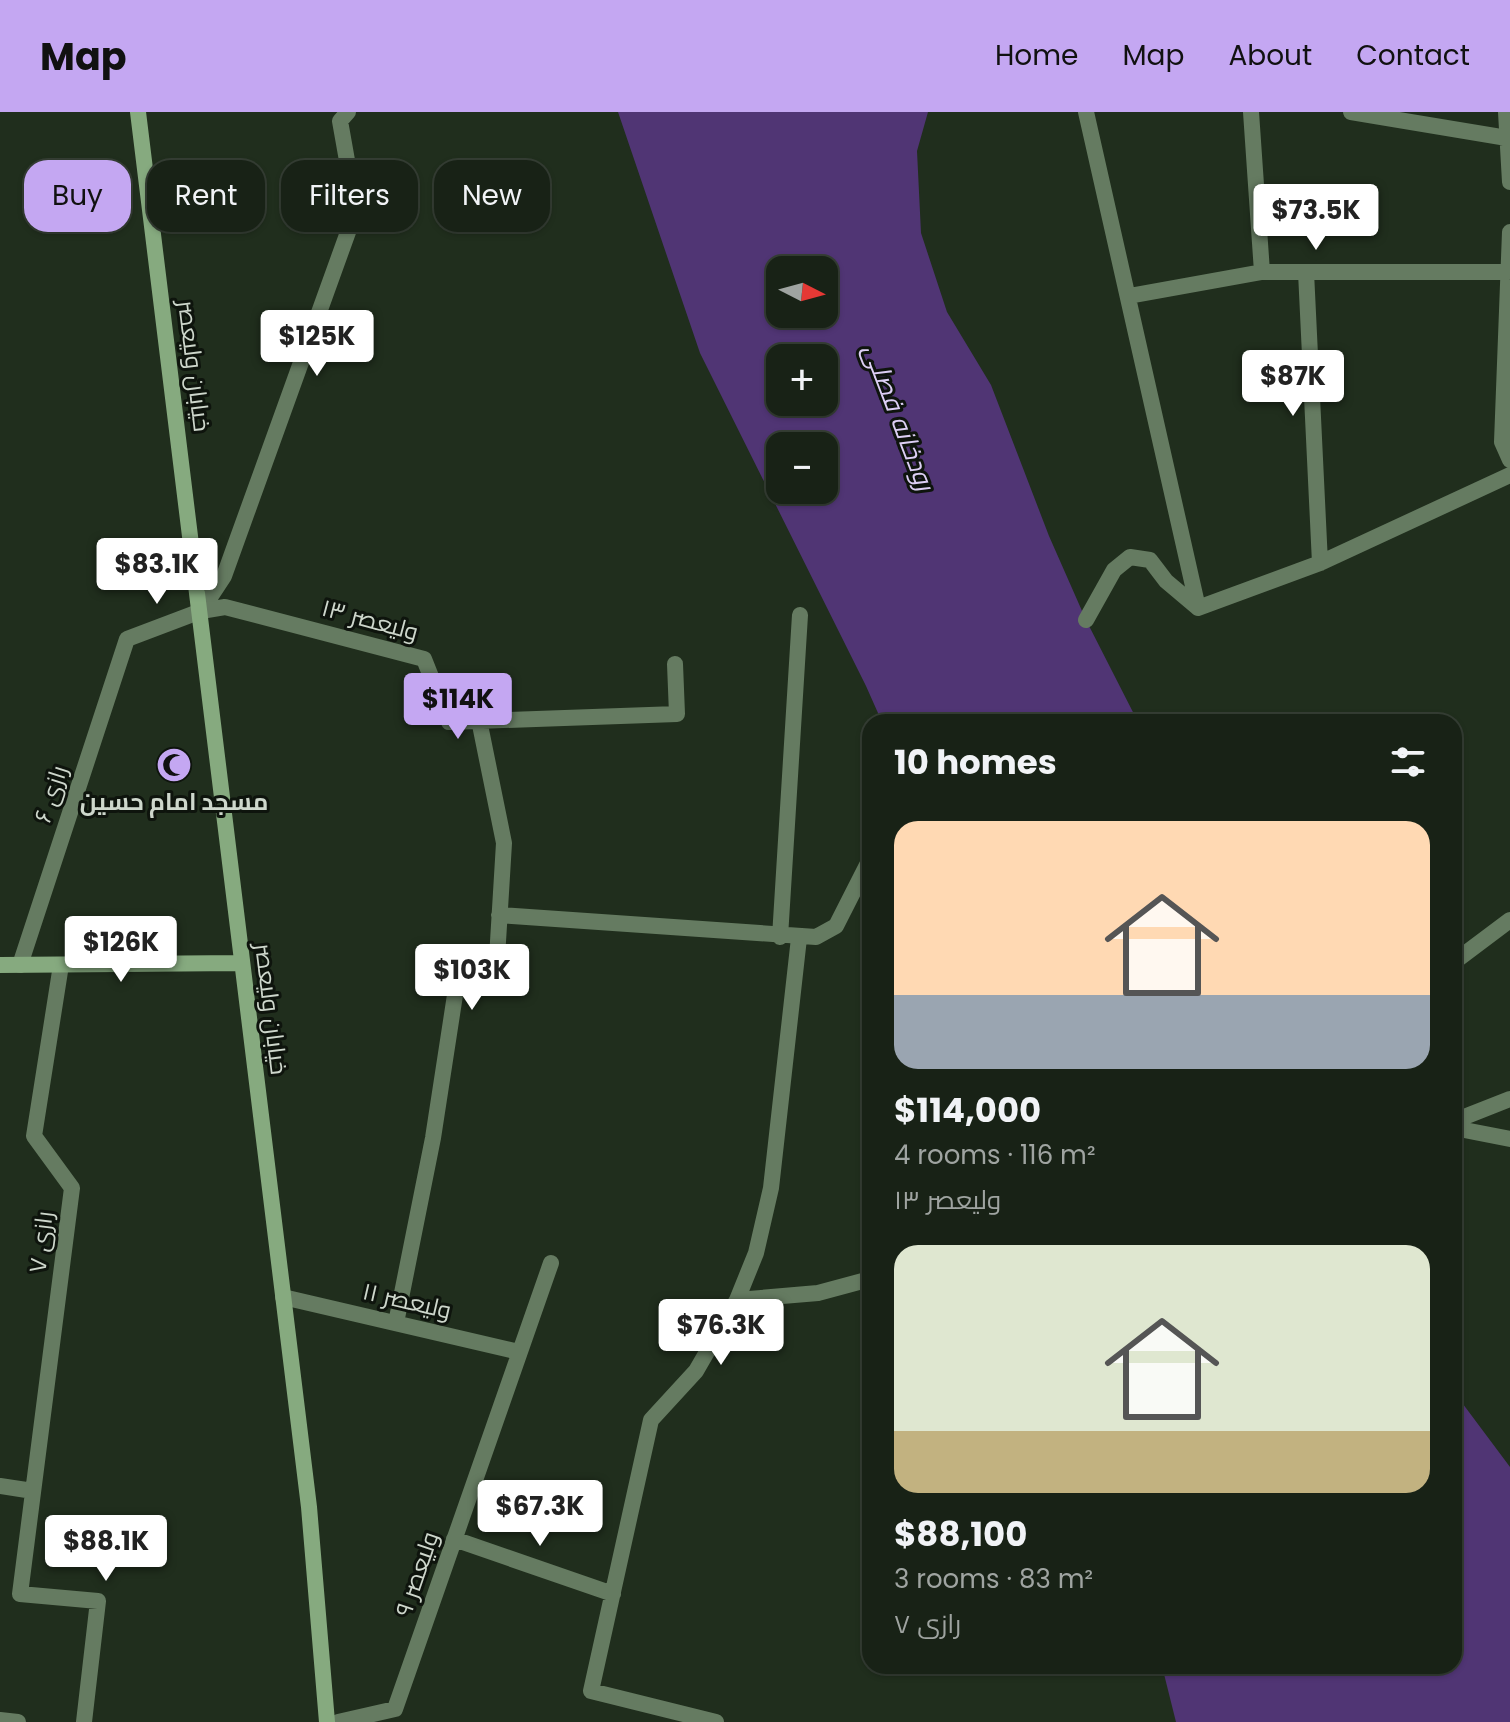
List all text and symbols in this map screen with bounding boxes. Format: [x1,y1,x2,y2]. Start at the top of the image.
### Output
text: Map [40,30,127,83]
text: Home [995,36,1078,75]
text: Map [1122,36,1184,75]
text: About [1228,36,1312,75]
text: Contact [1356,36,1470,75]
chip: Buy [24,160,131,232]
chip: Rent [147,160,265,232]
chip: Filters [281,160,418,232]
chip: New [434,160,550,232]
pin: $73.5K [1251,184,1381,252]
text: $73.5K [1271,192,1361,228]
north arrow [766,256,838,328]
map controls [766,256,838,504]
street label: خیابان ولیعصر [170,296,219,434]
pin: $125K [261,310,373,378]
text: $125K [279,318,355,354]
water label: رودخانه فصلی [855,339,944,497]
button: + [766,344,838,416]
pin: $87K [1246,350,1340,418]
text: $87K [1260,358,1326,394]
button: − [766,432,838,504]
pin: $83.1K [92,538,222,606]
text: $83.1K [115,546,199,582]
street label: ولیعصر ۱۳ [318,591,422,648]
pin: $114K [402,673,514,741]
text: $114K [422,681,494,717]
text: 10 homes [894,738,1057,786]
icon: filters [1386,740,1430,784]
mosque icon: مسجد امام حسین [155,746,193,784]
street label: رازی ۶ [26,761,75,827]
place label: مسجد امام حسین [80,785,268,818]
icon: home [1090,873,1234,1017]
pin: $126K [65,916,177,984]
text: $126K [83,924,159,960]
street label: خیابان ولیعصر [247,939,296,1077]
pin: $103K [416,944,528,1012]
text: $103K [433,952,511,988]
text: $114,000 [894,1086,1041,1134]
text: 4 rooms · 116 m² [894,1137,1095,1173]
text: ولیعصر ۱۳ [894,1182,1001,1218]
street label: رازی ۷ [20,1209,61,1275]
street label: ولیعصر ۱۱ [360,1274,455,1327]
icon: home [1090,1297,1234,1441]
pin: $76.3K [656,1299,786,1367]
text: $76.3K [677,1307,765,1343]
pin: $67.3K [475,1480,605,1548]
text: $67.3K [496,1488,584,1524]
text: $88,100 [894,1510,1027,1558]
pin: $88.1K [41,1515,171,1583]
text: $88.1K [63,1523,149,1559]
street label: ولیعصر ۹ [387,1527,446,1621]
text: 3 rooms · 83 m² [894,1561,1093,1597]
text: رازی ۷ [894,1606,961,1642]

